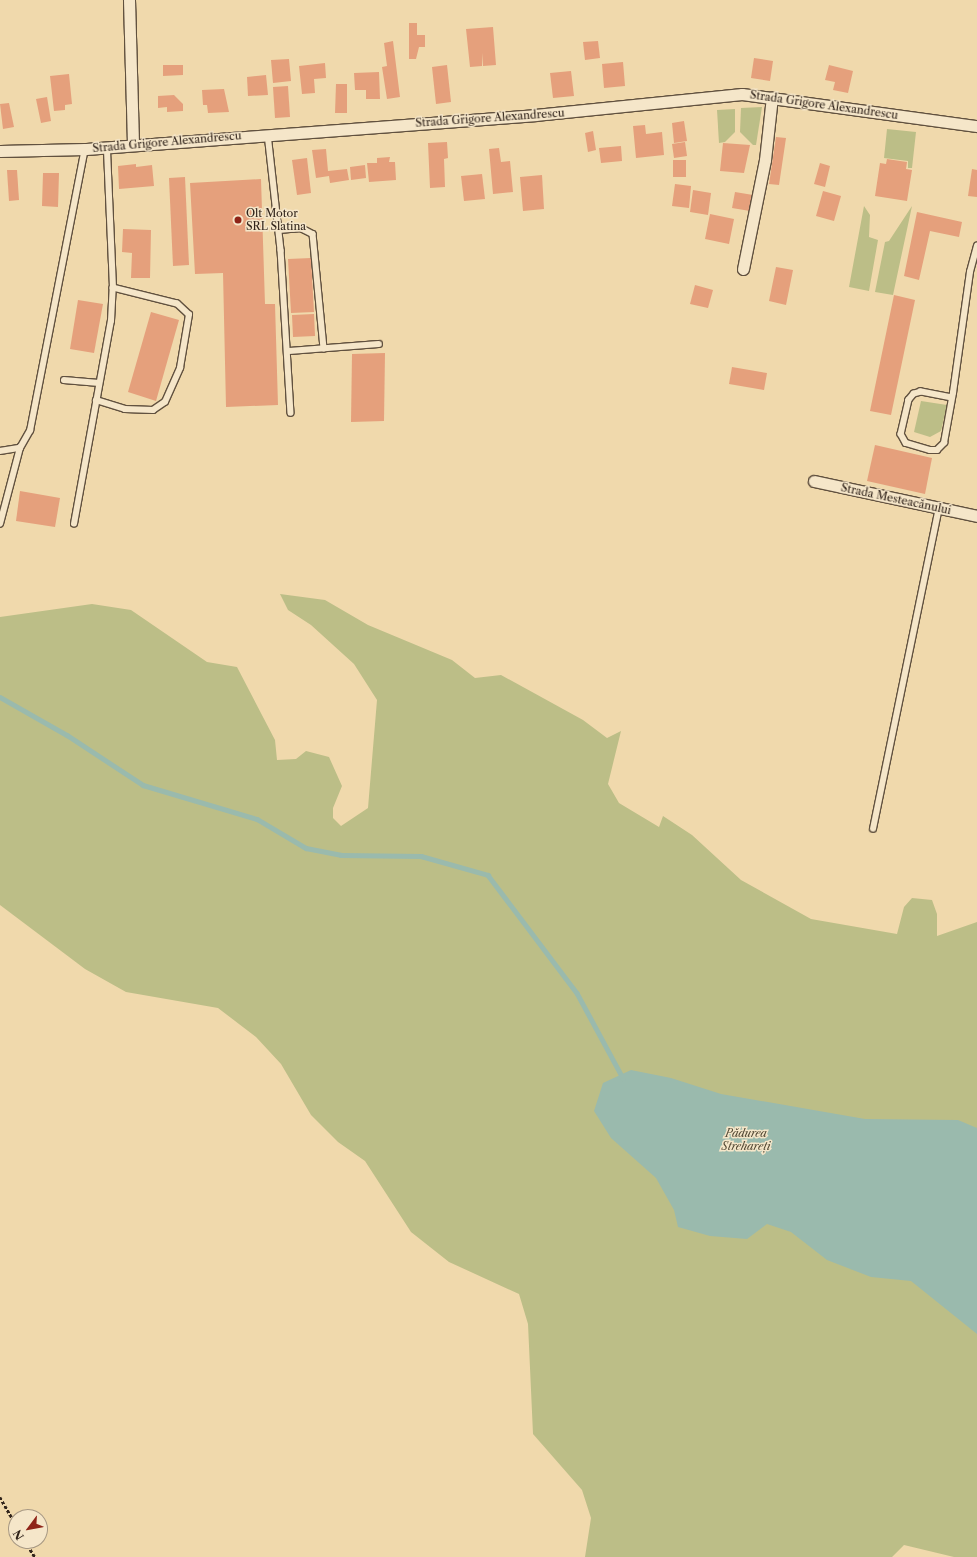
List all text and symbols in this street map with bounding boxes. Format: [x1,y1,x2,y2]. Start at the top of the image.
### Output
street label: Strada Grigore Alexandrescu [749,88,899,122]
street label: Strada Grigore Alexandrescu [415,106,565,130]
street label: Strada Grigore Alexandrescu [92,129,242,155]
place label: Olt Motor SRL Slatina [246,207,306,233]
marker: Olt Motor SRL Slatina [233,215,243,225]
street label: Strada Mesteacănului [840,481,952,517]
park label: Pădurea Strehareți [721,1127,771,1153]
north arrow [8,1509,48,1549]
text: N [10,1527,27,1543]

